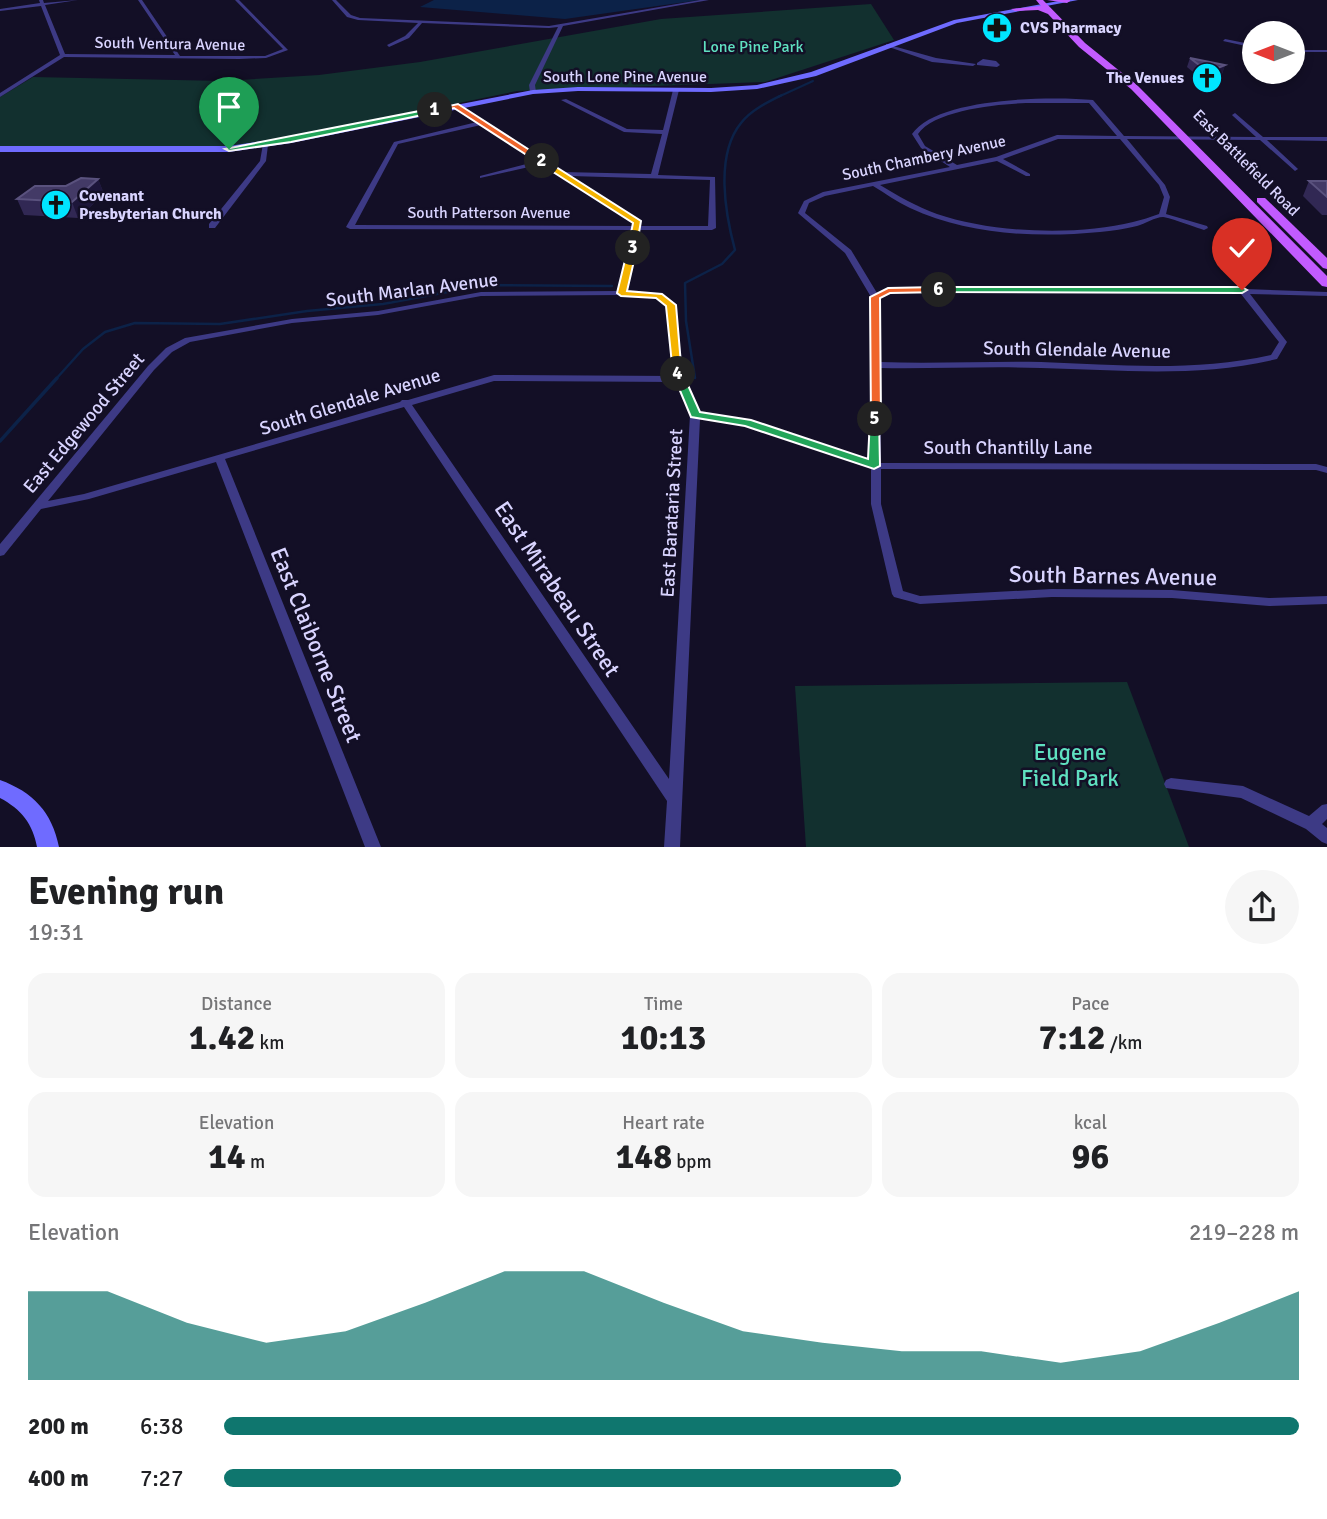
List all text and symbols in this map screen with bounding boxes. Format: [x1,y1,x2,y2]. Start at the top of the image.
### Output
pharmacy icon: CVS Pharmacy [980,11,1014,45]
place label: CVS Pharmacy [1020,18,1121,38]
north arrow [1242,21,1306,84]
map controls [1242,21,1305,84]
street label: South Ventura Avenue [94,33,246,55]
park label: Lone Pine Park [703,37,803,57]
church icon: The Venues [1190,61,1224,95]
street label: South Lone Pine Avenue [543,67,707,87]
place label: The Venues [1106,68,1184,88]
pin [199,77,259,149]
icon: arrive [210,88,248,126]
pin: 1 [418,92,452,128]
text: 1 [429,97,440,121]
street label: East Battlefield Road [1188,105,1304,221]
street label: South Chambery Avenue [840,131,1008,185]
pin: 2 [524,144,560,178]
text: 2 [536,148,547,172]
place label: Covenant Presbyterian Church [79,186,222,224]
church icon: Covenant Presbyterian Church [39,188,73,222]
street label: South Patterson Avenue [407,203,571,223]
pin [1212,218,1272,290]
icon: check [1223,229,1261,267]
pin: 3 [616,230,650,266]
text: 3 [627,235,638,259]
street label: South Marlan Avenue [325,268,499,312]
pin: 6 [922,272,956,308]
text: 6 [933,277,944,301]
street label: South Glendale Avenue [983,336,1171,364]
street label: East Edgewood Street [18,347,150,498]
pin: 4 [660,356,696,392]
text: 4 [672,361,683,385]
street label: South Glendale Avenue [257,363,443,441]
pin: 5 [858,402,892,436]
text: 5 [869,406,880,430]
street label: East Barataria Street [656,428,688,598]
street label: South Chantilly Lane [924,436,1092,460]
street label: East Mirabeau Street [488,496,626,682]
street label: East Claiborne Street [264,543,368,747]
street label: South Barnes Avenue [1009,560,1217,592]
park label: Eugene Field Park [1021,738,1119,793]
text: Evening run [28,868,224,915]
button: share [1225,870,1299,944]
text: 19:31 [28,918,84,947]
text: Distance [201,992,272,1016]
text: Time [644,992,683,1016]
text: Pace [1071,992,1110,1016]
text: 1.42 [189,1016,255,1059]
text: 10:13 [621,1016,706,1059]
text: 7:12 [1039,1016,1106,1059]
text: km [255,1031,284,1055]
text: /km [1106,1031,1142,1055]
text: Elevation [199,1111,274,1135]
text: Heart rate [622,1111,705,1135]
text: kcal [1074,1111,1107,1135]
text: 14 [208,1135,246,1178]
text: 148 [615,1135,672,1178]
text: 96 [1072,1135,1109,1178]
text: m [246,1150,265,1174]
text: bpm [672,1150,712,1174]
text: Elevation [28,1218,120,1247]
text: 219–228 m [1189,1218,1299,1247]
text: 200 m [28,1412,89,1441]
text: 6:38 [140,1412,183,1441]
text: 400 m [28,1464,89,1493]
text: 7:27 [140,1464,183,1493]

